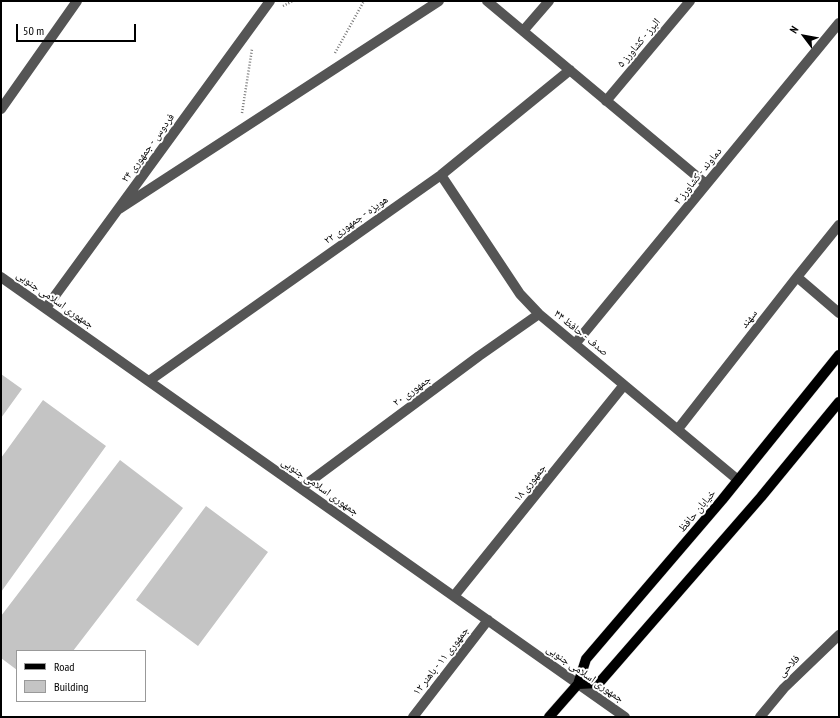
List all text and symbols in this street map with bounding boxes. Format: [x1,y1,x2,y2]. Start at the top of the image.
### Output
scale bar [18,16,138,42]
street label: البرز - کشاورز ۵ [615,16,663,70]
north arrow [784,16,824,56]
text: 50 m [23,23,44,38]
text: N [786,23,801,36]
street label: فردوس - جمهوری ۲۴ [119,111,177,185]
street label: دماوند - کشاورز ۳ [671,145,725,207]
street label: هویزه - جمهوری ۲۲ [321,193,391,247]
street label: جمهوری اسلامی جنوبی [14,268,96,332]
street label: صدف - حافظ ۴۴ [551,307,611,359]
street label: سهند [738,307,760,331]
street label: جمهوری ۲۰ [390,373,434,409]
street label: جمهوری اسلامی جنوبی [279,455,361,519]
street label: جمهوری ۱۸ [511,462,549,504]
street label: خیابان حافظ [675,487,719,535]
street label: جمهوری ۱۱ - باهنر ۱۲ [410,624,472,698]
street label: جمهوری اسلامی جنوبی [544,642,626,706]
legend [16,650,146,702]
street label: فلاحی [775,652,803,680]
text: Road [54,659,74,674]
text: Building [54,679,89,694]

